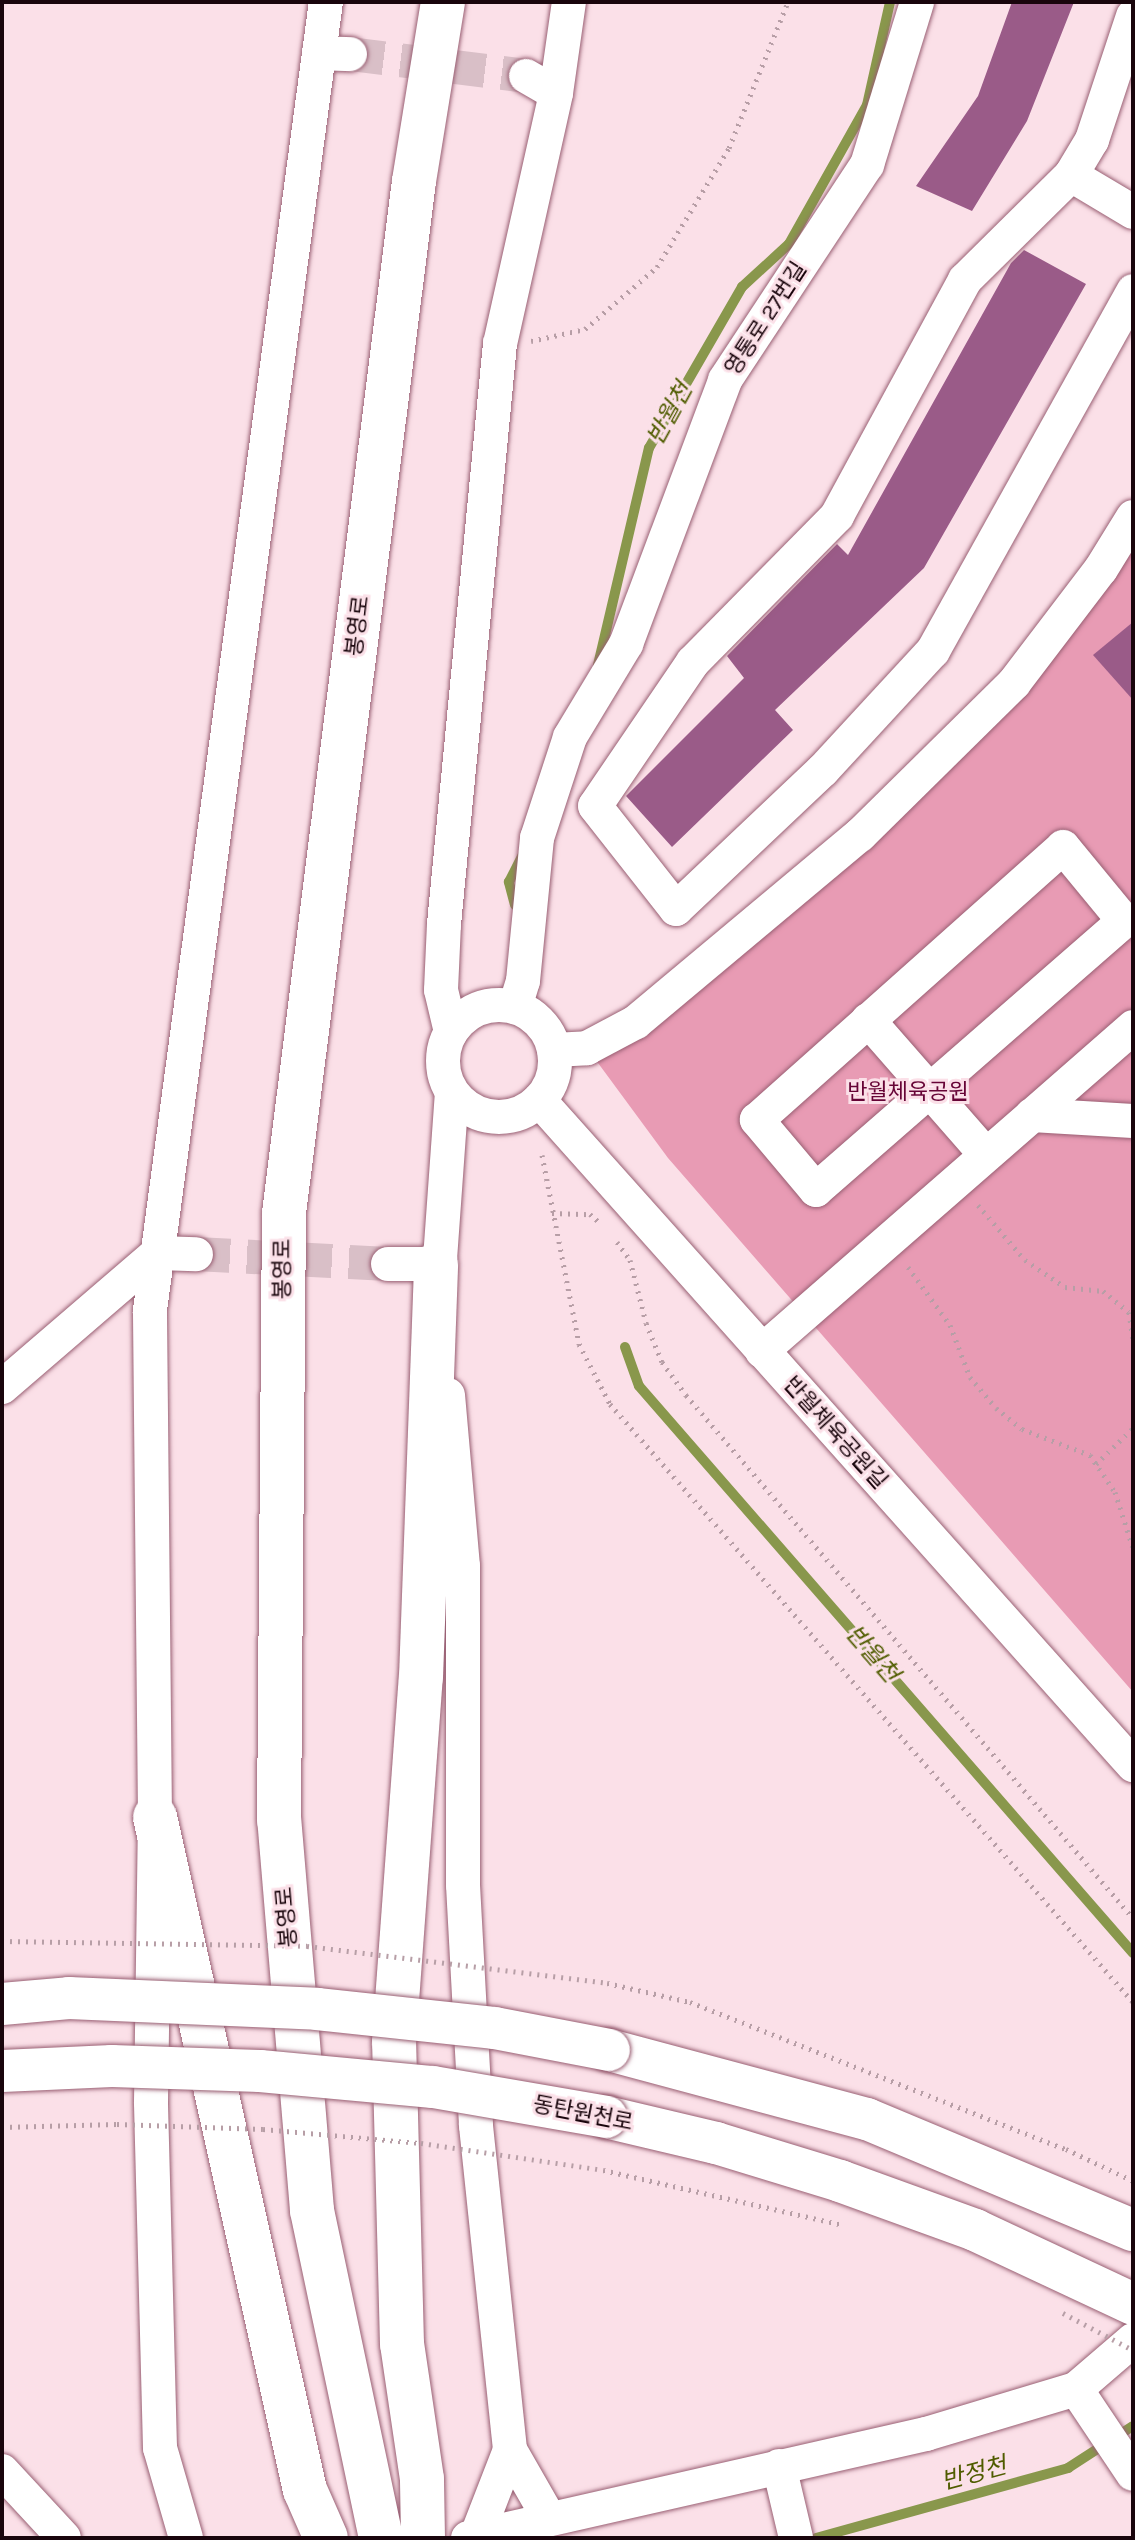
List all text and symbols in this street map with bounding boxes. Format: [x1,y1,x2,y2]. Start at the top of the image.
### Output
street label: 영통로 27번길 [720,258,812,380]
water label: 반월천 [641,378,699,450]
street label: 봉영로 [341,594,375,658]
park label: 반월체육공원 [847,1080,969,1106]
street label: 봉영로 [270,1239,296,1299]
street label: 반월체육공원길 [778,1372,892,1494]
water label: 반월천 [839,1620,905,1688]
street label: 봉영로 [271,1886,303,1948]
street label: 동탄원천로 [531,2091,635,2137]
water label: 반정천 [938,2452,1010,2496]

